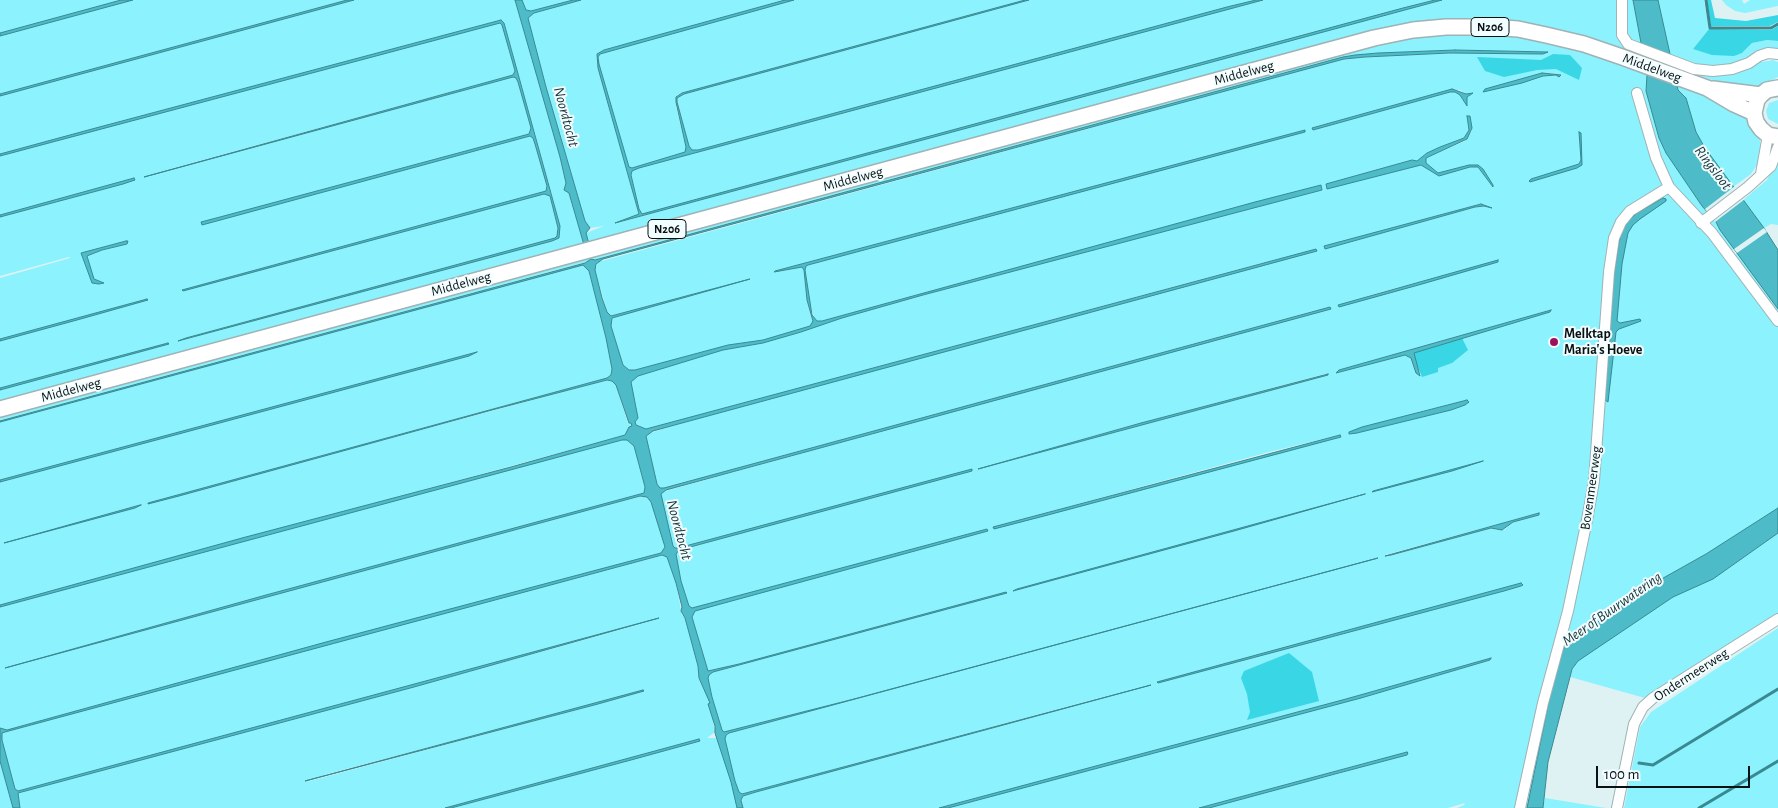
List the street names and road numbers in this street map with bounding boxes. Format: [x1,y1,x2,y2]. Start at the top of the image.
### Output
road number: N206 [1471,18,1509,36]
street label: Middelweg [1620,50,1684,86]
street label: Middelweg [1212,57,1276,89]
street label: Middelweg [821,163,885,195]
road number: N206 [648,220,686,238]
street label: Middelweg [429,268,493,300]
street label: Middelweg [39,374,103,406]
street label: Bovenmeerweg [1577,445,1605,531]
street label: Ondermeerweg [1651,645,1731,705]

